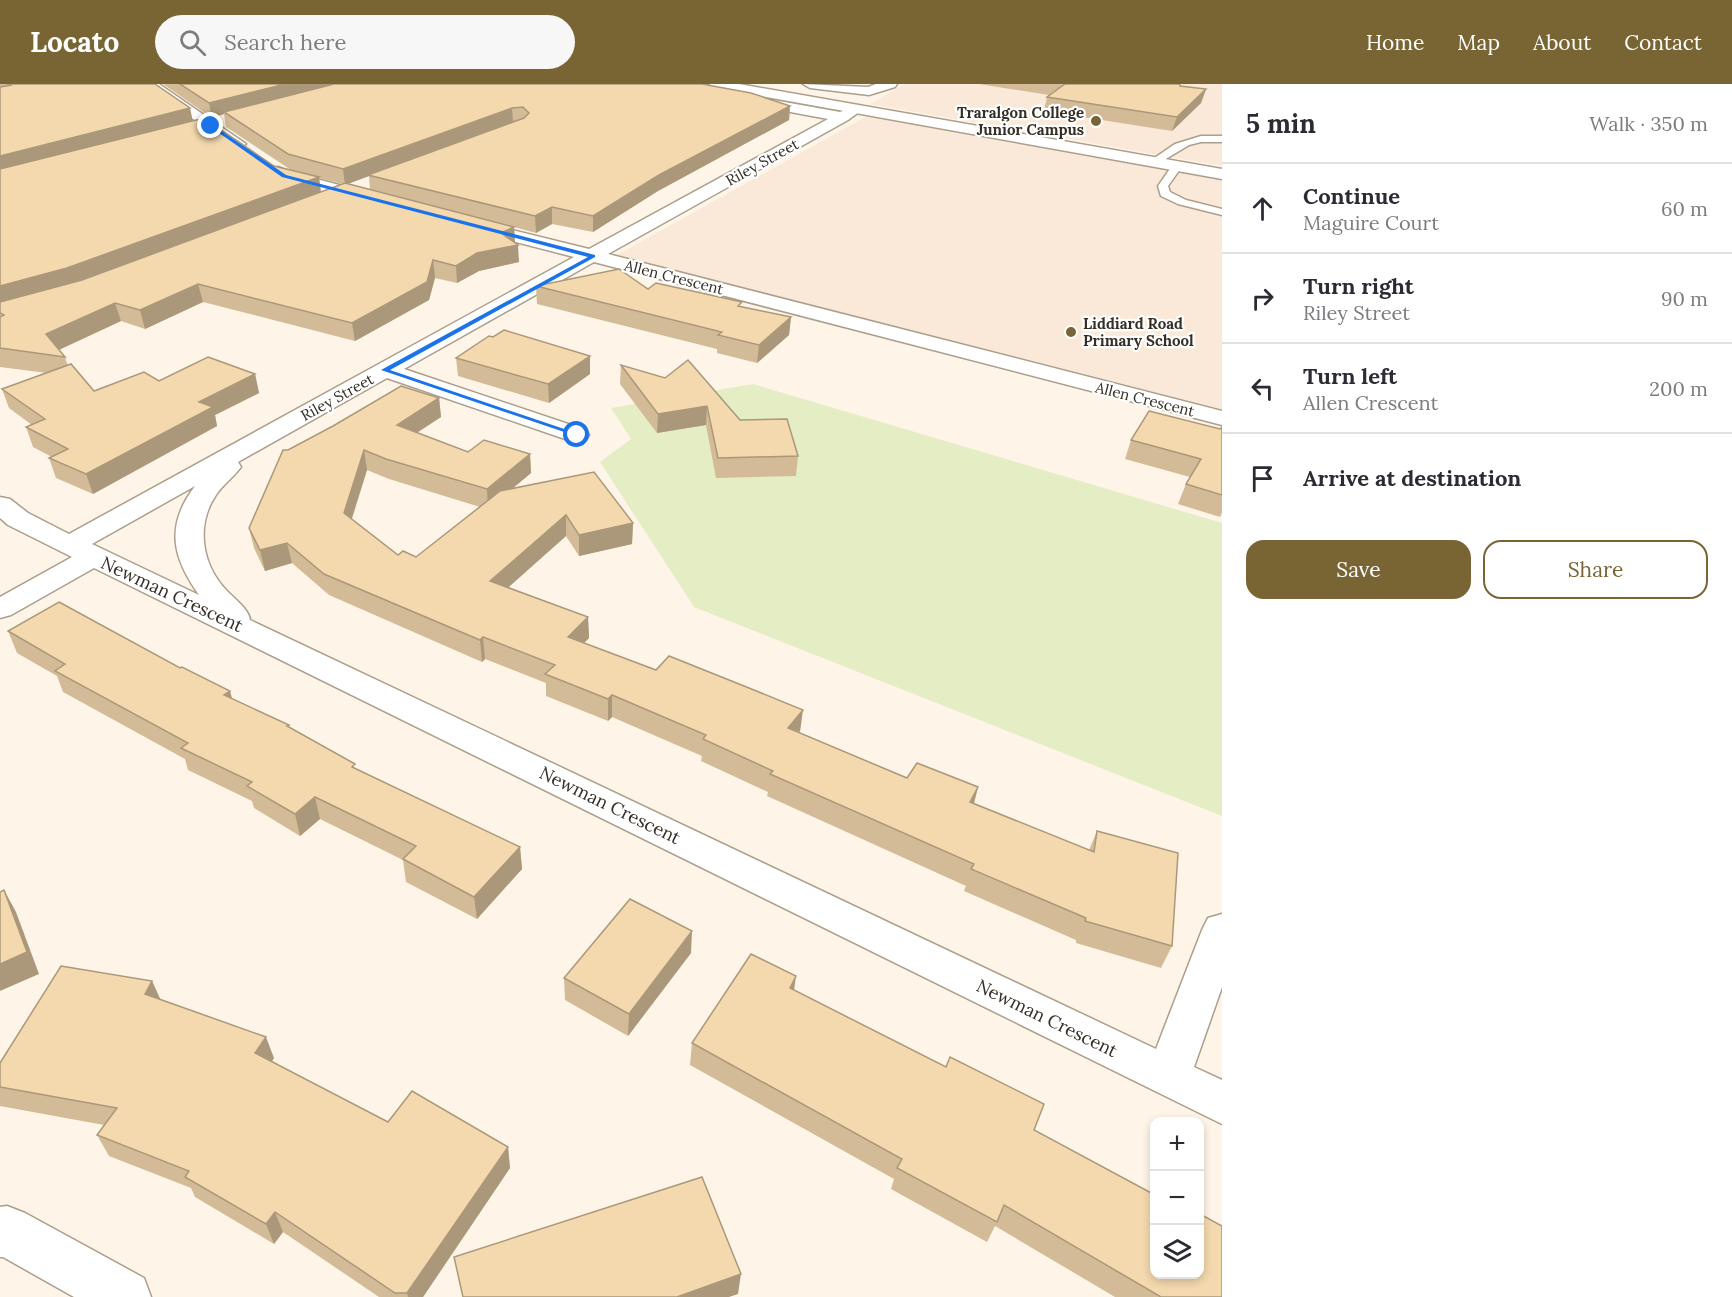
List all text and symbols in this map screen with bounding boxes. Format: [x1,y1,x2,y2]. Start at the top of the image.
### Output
search box [155,15,575,69]
text: Locato [30,24,119,60]
icon: search [176,26,209,59]
text: Search here [224,28,346,56]
text: Home [1366,29,1424,56]
text: Map [1457,29,1500,56]
text: About [1533,29,1591,56]
text: Contact [1624,29,1702,56]
place label: Traralgon College Junior Campus [957,103,1084,139]
text: 5 min [1246,107,1316,140]
text: Walk · 350 m [1589,111,1708,136]
route end [197,112,223,138]
marker: Traralgon College Junior Campus [1089,114,1103,128]
street label: Riley Street [722,134,802,190]
text: Continue [1303,182,1400,210]
icon: ahead [1246,192,1279,225]
text: 60 m [1661,196,1708,221]
text: Maguire Court [1303,210,1439,235]
street label: Allen Crescent [621,255,726,299]
text: Turn right [1303,272,1414,300]
icon: right [1246,282,1279,315]
text: 90 m [1661,286,1708,311]
text: Riley Street [1303,300,1410,325]
place label: Liddiard Road Primary School [1083,314,1194,350]
marker: Liddiard Road Primary School [1064,325,1078,339]
text: Turn left [1303,362,1397,390]
street label: Riley Street [297,369,377,425]
icon: left [1246,372,1279,405]
text: 200 m [1649,376,1708,401]
street label: Allen Crescent [1092,377,1197,421]
text: Allen Crescent [1303,390,1438,415]
route start [563,421,589,447]
icon: arrive [1246,462,1279,495]
text: Arrive at destination [1303,464,1521,492]
button: Save [1246,540,1471,599]
button: Share [1483,540,1708,599]
street label: Newman Crescent [97,551,247,637]
street label: Newman Crescent [536,761,684,849]
street label: Newman Crescent [973,974,1121,1062]
map controls [1150,1117,1204,1279]
button: + [1150,1117,1204,1171]
button: − [1150,1171,1204,1225]
button: layers [1150,1225,1204,1279]

